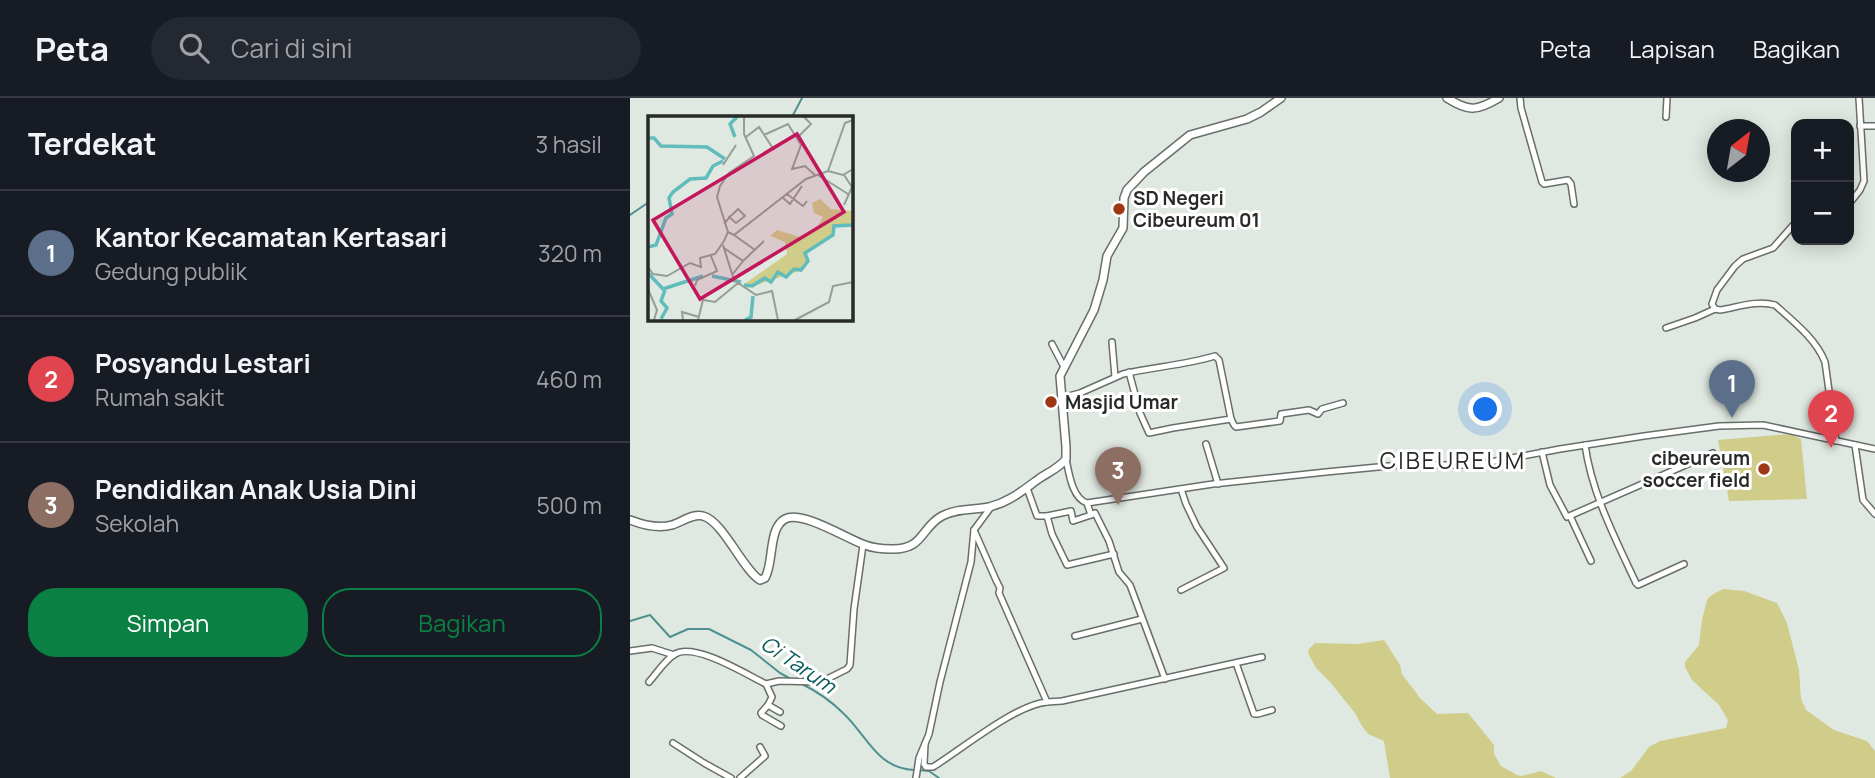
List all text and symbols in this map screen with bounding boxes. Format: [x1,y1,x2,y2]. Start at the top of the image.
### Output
search box [151,17,641,80]
text: Peta [35,26,109,71]
icon: search [175,29,213,67]
text: Cari di sini [231,30,353,66]
text: Peta [1540,32,1591,65]
text: Lapisan [1629,32,1715,65]
text: Bagikan [1753,32,1840,65]
inset map [648,116,852,320]
north arrow [1707,119,1770,182]
map controls [1791,119,1854,245]
button: + [1791,119,1854,182]
text: Terdekat [28,123,157,164]
text: 3 hasil [535,128,602,160]
button: − [1791,182,1854,245]
place label: SD Negeri Cibeureum 01 [1133,185,1260,233]
marker: SD Negeri Cibeureum 01 [1111,201,1127,217]
text: Kantor Kecamatan Kertasari [95,219,447,255]
text: 1 [46,237,56,269]
text: 320 m [538,237,602,269]
text: Gedung publik [95,255,247,287]
text: Posyandu Lestari [95,345,311,381]
pin: 1 [1709,360,1755,418]
text: 2 [44,363,58,395]
text: 460 m [536,363,602,395]
text: Rumah sakit [95,381,225,413]
place label: Masjid Umar [1065,389,1179,415]
pin: 2 [1808,390,1854,448]
your location [1468,392,1502,426]
marker: Masjid Umar [1043,394,1059,410]
district label: CIBEUREUM [1380,444,1526,476]
place label: cibeureum soccer field [1643,445,1750,493]
pin: 3 [1095,447,1141,505]
marker: cibeureum soccer field [1756,461,1772,477]
text: Pendidikan Anak Usia Dini [95,471,417,507]
text: 3 [44,489,58,521]
text: 500 m [537,489,602,521]
text: Sekolah [95,507,179,539]
button: Simpan [28,588,308,657]
button: Bagikan [322,588,602,657]
water label: Ci Tarum [756,629,842,700]

